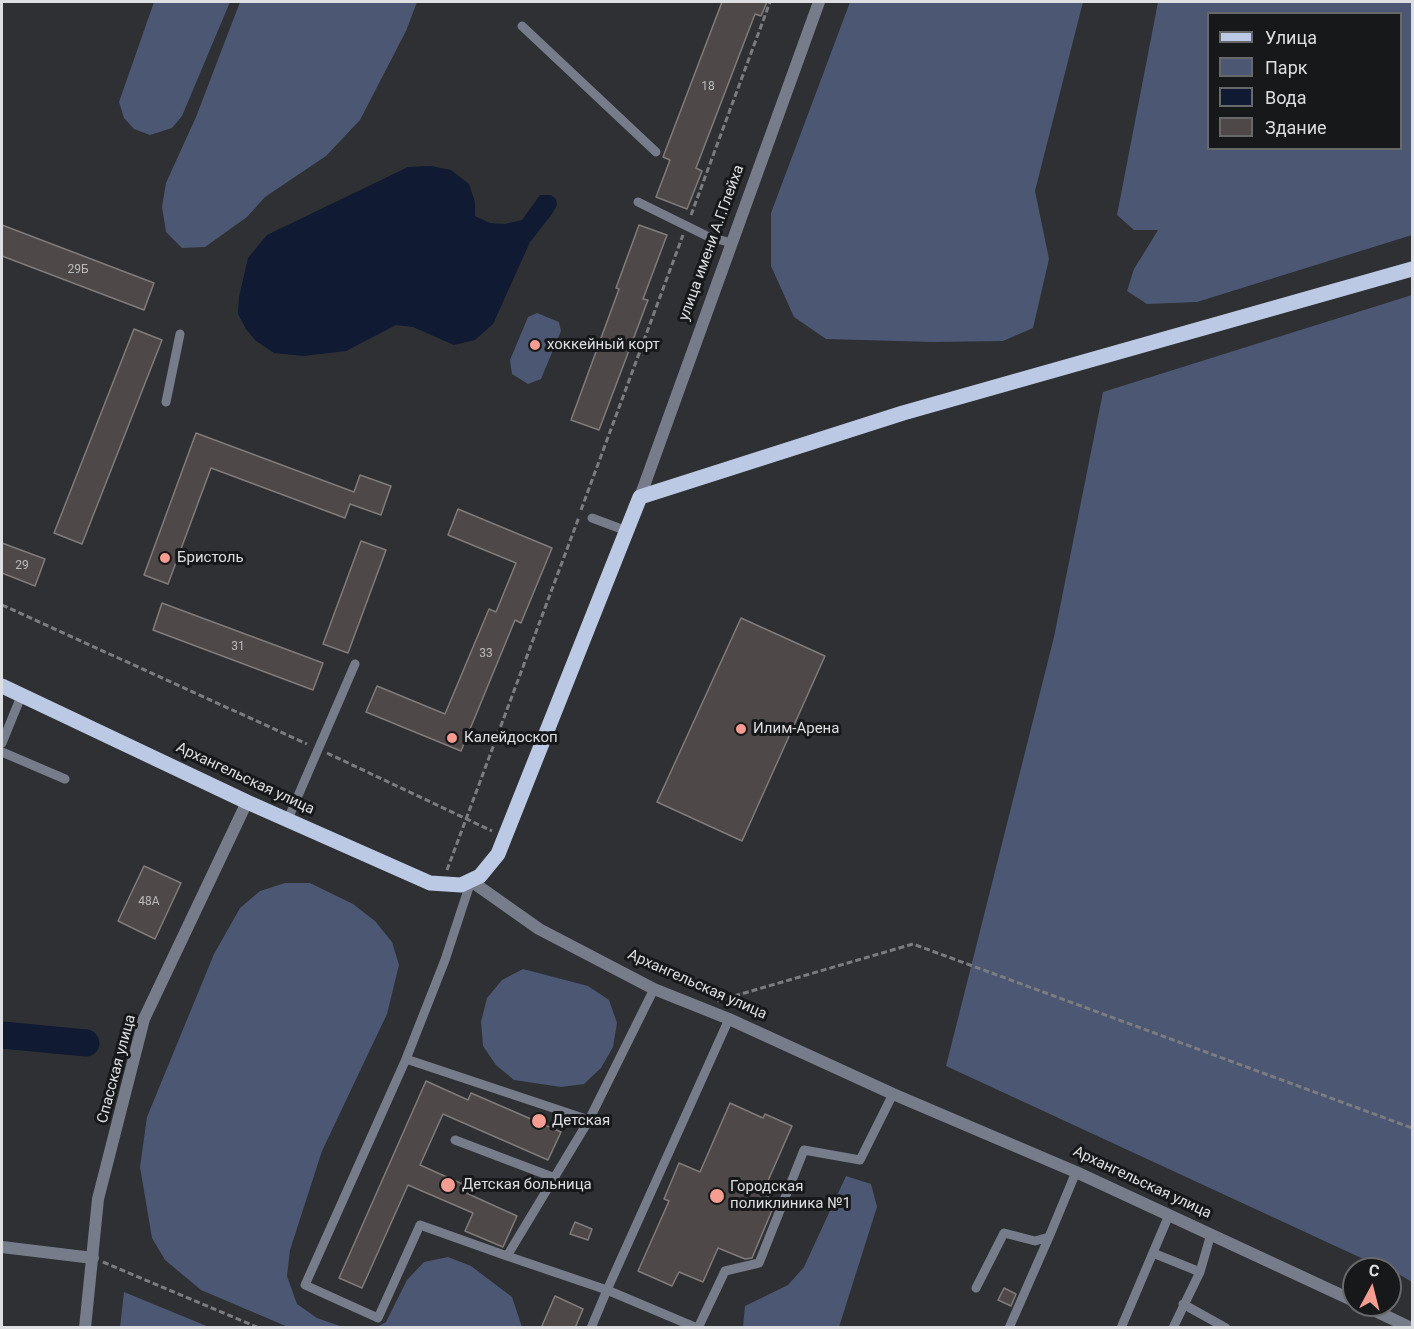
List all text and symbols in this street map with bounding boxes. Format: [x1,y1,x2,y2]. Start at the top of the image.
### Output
legend [1207,12,1402,150]
text: Улица [1265,27,1317,48]
text: Парк [1265,57,1307,78]
house number: 18 [701,80,715,94]
text: Вода [1265,87,1307,108]
text: Здание [1265,117,1327,138]
street label: улица имени А.Г.Глейха [675,163,749,323]
house number: 29Б [67,263,89,277]
place label: хоккейный корт [547,336,660,354]
marker: хоккейный корт [528,338,542,352]
place label: Бристоль [177,549,244,567]
marker: Бристоль [158,551,172,565]
house number: 29 [15,559,29,573]
house number: 31 [231,640,245,654]
house number: 33 [479,647,493,661]
place label: Илим-Арена [753,720,839,738]
marker: Илим-Арена [734,722,748,736]
place label: Калейдоскоп [464,729,558,747]
marker: Калейдоскоп [445,731,459,745]
street label: Архангельская улица [173,739,317,819]
house number: 48А [138,895,160,909]
street label: Архангельская улица [625,946,769,1024]
street label: Спасская улица [94,1013,140,1125]
marker: Детская [530,1112,548,1130]
place label: Детская [552,1112,610,1130]
street label: Архангельская улица [1070,1143,1214,1223]
marker: Детская больница [439,1176,457,1194]
place label: Детская больница [462,1176,592,1194]
place label: Городская поликлиника №1 [730,1178,851,1213]
marker: Городская поликлиника №1 [708,1187,726,1205]
north arrow [1342,1257,1402,1317]
text: С [1368,1261,1380,1281]

